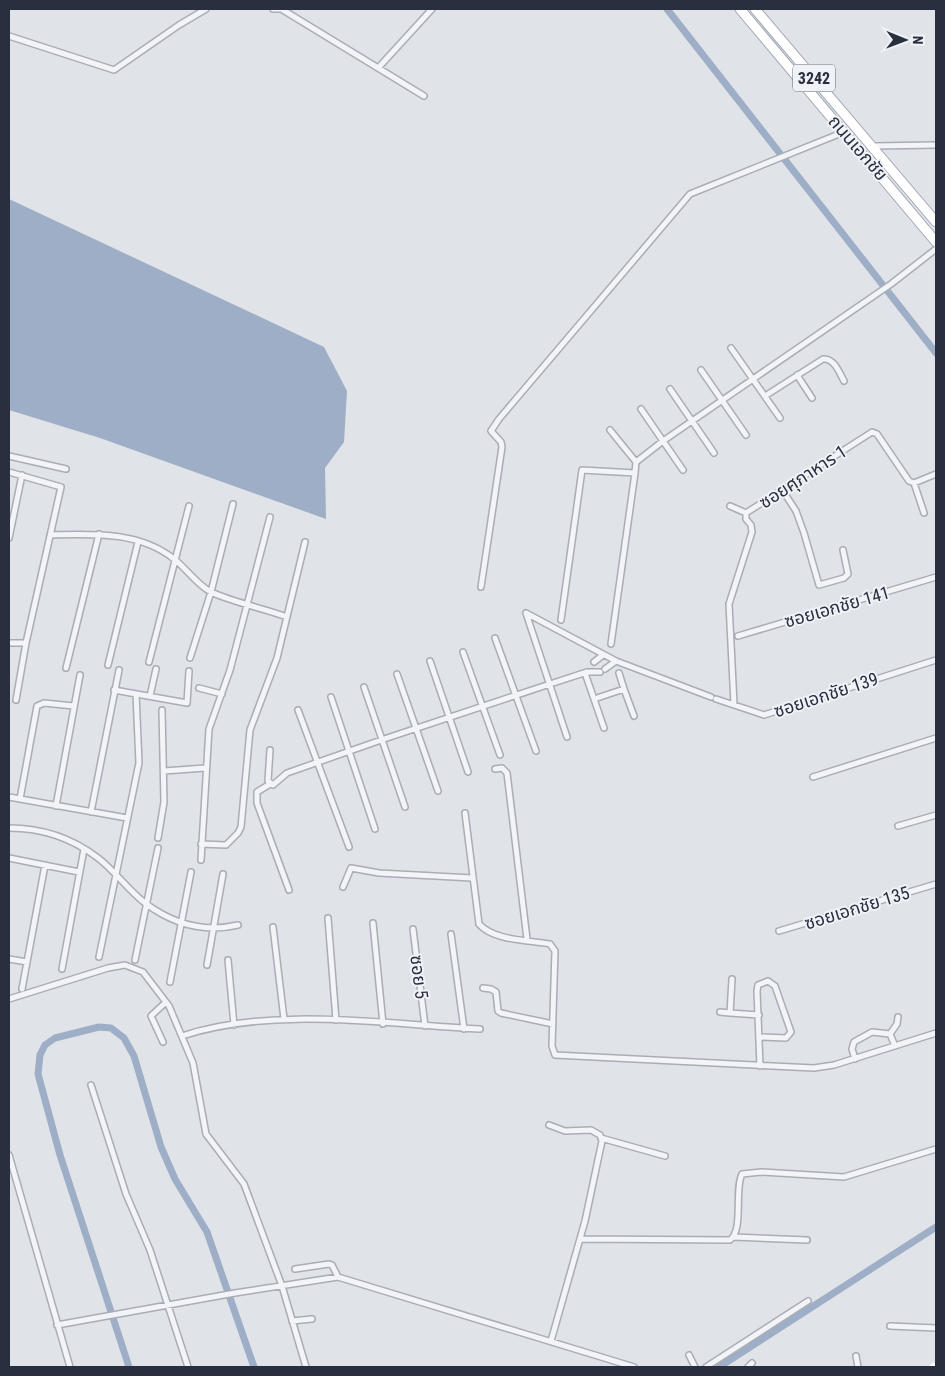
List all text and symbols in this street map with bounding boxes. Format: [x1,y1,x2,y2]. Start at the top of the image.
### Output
north arrow [880,15,930,65]
text: N [910,36,926,45]
road number: 3242 [793,64,835,92]
street label: ถนนเอกชัย [824,111,892,185]
street label: ซอยศุภาหาร 1 [755,440,851,514]
street label: ซอยเอกชัย 141 [782,581,892,632]
street label: ซอยเอกชัย 139 [771,668,881,721]
street label: ซอยเอกชัย 135 [802,882,912,933]
street label: ซอย 5 [406,954,433,1000]

